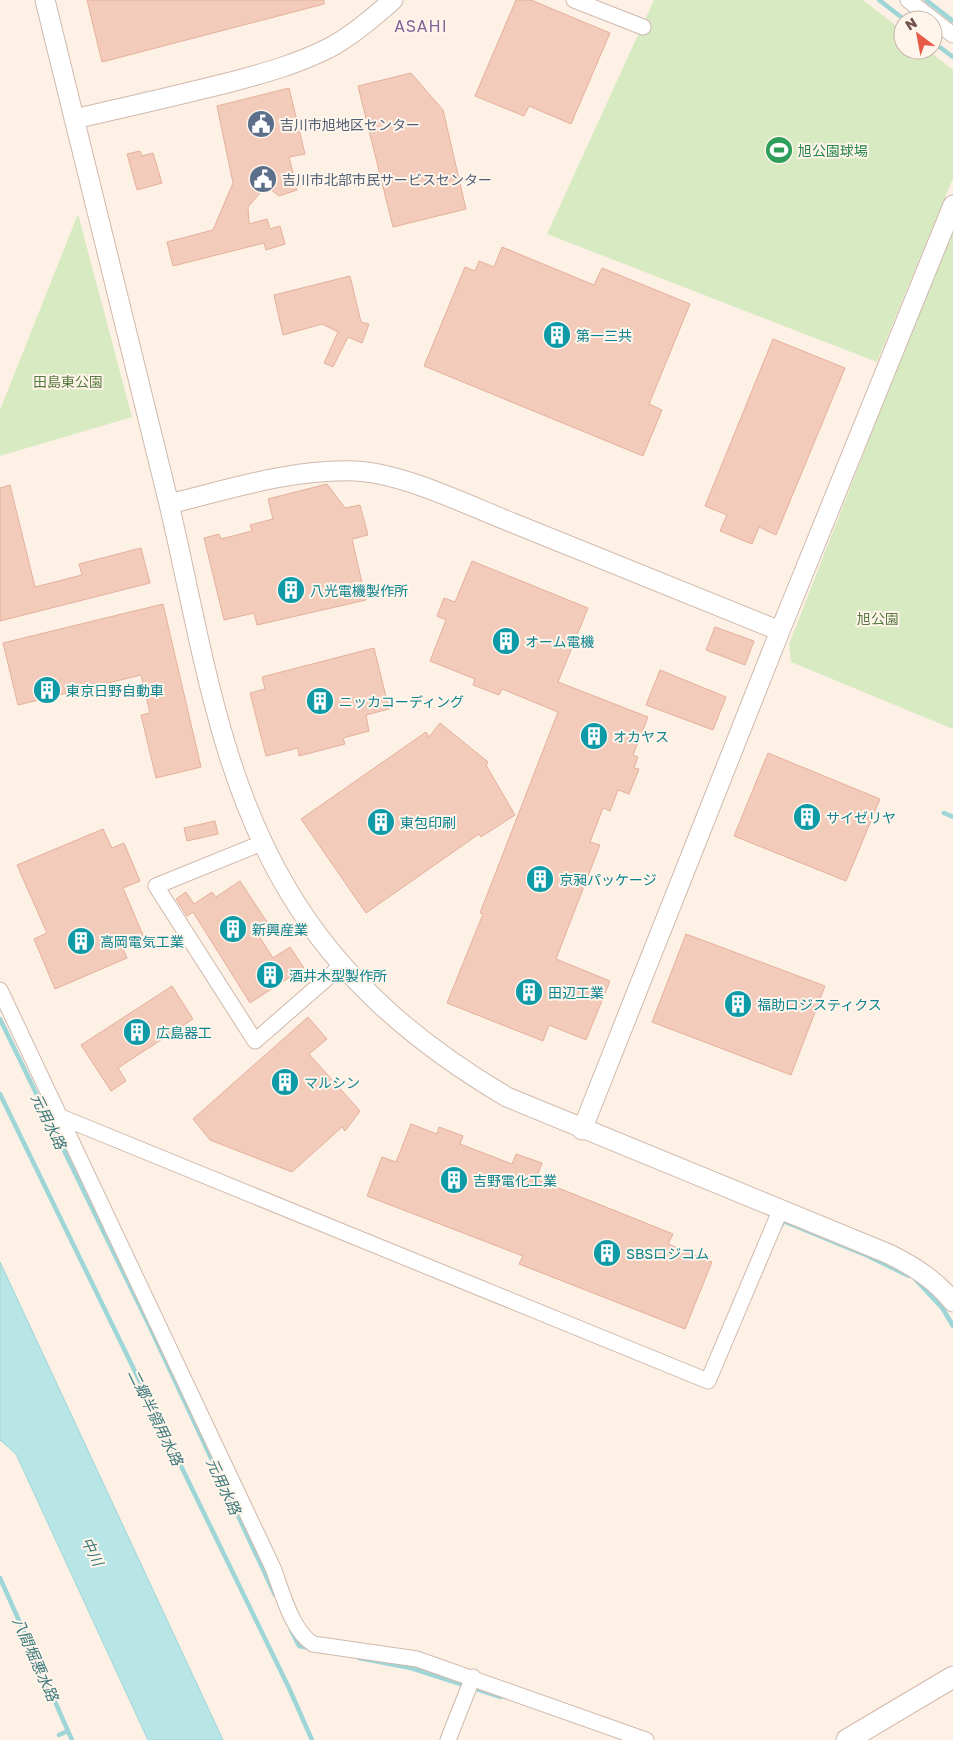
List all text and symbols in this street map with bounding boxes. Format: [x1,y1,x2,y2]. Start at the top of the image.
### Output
north arrow [893,10,943,60]
text: N [902,14,920,34]
district label: ASAHI [394,16,448,36]
public building icon: 吉川市旭地区センター [246,109,276,139]
place label: 吉川市旭地区センター [280,116,420,133]
sports icon: 旭公園球場 [764,135,794,165]
place label: 旭公園球場 [798,142,868,159]
public building icon: 吉川市北部市民サービスセンター [248,164,278,194]
place label: 吉川市北部市民サービスセンター [282,171,492,188]
building icon: 第一三共 [542,320,572,350]
place label: 第一三共 [576,327,632,344]
park label: 田島東公園 [33,373,103,390]
building icon: 八光電機製作所 [276,575,306,605]
place label: 八光電機製作所 [310,582,408,599]
park label: 旭公園 [857,610,899,627]
building icon: オーム電機 [491,626,521,656]
place label: オーム電機 [525,633,595,650]
building icon: 東京日野自動車 [32,675,62,705]
place label: 東京日野自動車 [66,682,164,699]
building icon: ニッカコーディング [305,686,335,716]
place label: ニッカコーディング [339,693,464,710]
building icon: オカヤス [579,721,609,751]
place label: オカヤス [613,728,669,745]
building icon: サイゼリヤ [792,802,822,832]
building icon: 東包印刷 [366,807,396,837]
place label: サイゼリヤ [826,809,896,826]
place label: 東包印刷 [400,814,456,831]
building icon: 京昶パッケージ [525,864,555,894]
place label: 京昶パッケージ [559,871,657,888]
building icon: 新興産業 [218,914,248,944]
place label: 新興産業 [252,921,308,938]
building icon: 高岡電気工業 [66,926,96,956]
place label: 高岡電気工業 [100,933,184,950]
building icon: 酒井木型製作所 [255,960,285,990]
place label: 酒井木型製作所 [289,967,387,984]
building icon: 田辺工業 [514,977,544,1007]
place label: 田辺工業 [548,984,604,1001]
building icon: 福助ロジスティクス [723,989,753,1019]
place label: 福助ロジスティクス [757,996,882,1013]
building icon: 広島器工 [122,1017,152,1047]
place label: 広島器工 [156,1024,212,1041]
building icon: マルシン [270,1067,300,1097]
place label: マルシン [304,1074,360,1091]
water label: 元用水路 [28,1090,71,1154]
building icon: 吉野電化工業 [439,1165,469,1195]
place label: 吉野電化工業 [473,1172,557,1189]
building icon: SBSロジコム [592,1238,622,1268]
place label: SBSロジコム [626,1245,709,1262]
water label: 二郷半領用水路 [125,1366,188,1470]
water label: 元用水路 [203,1455,246,1519]
water label: 中川 [78,1534,109,1570]
water label: 八間堀悪水路 [9,1614,63,1706]

